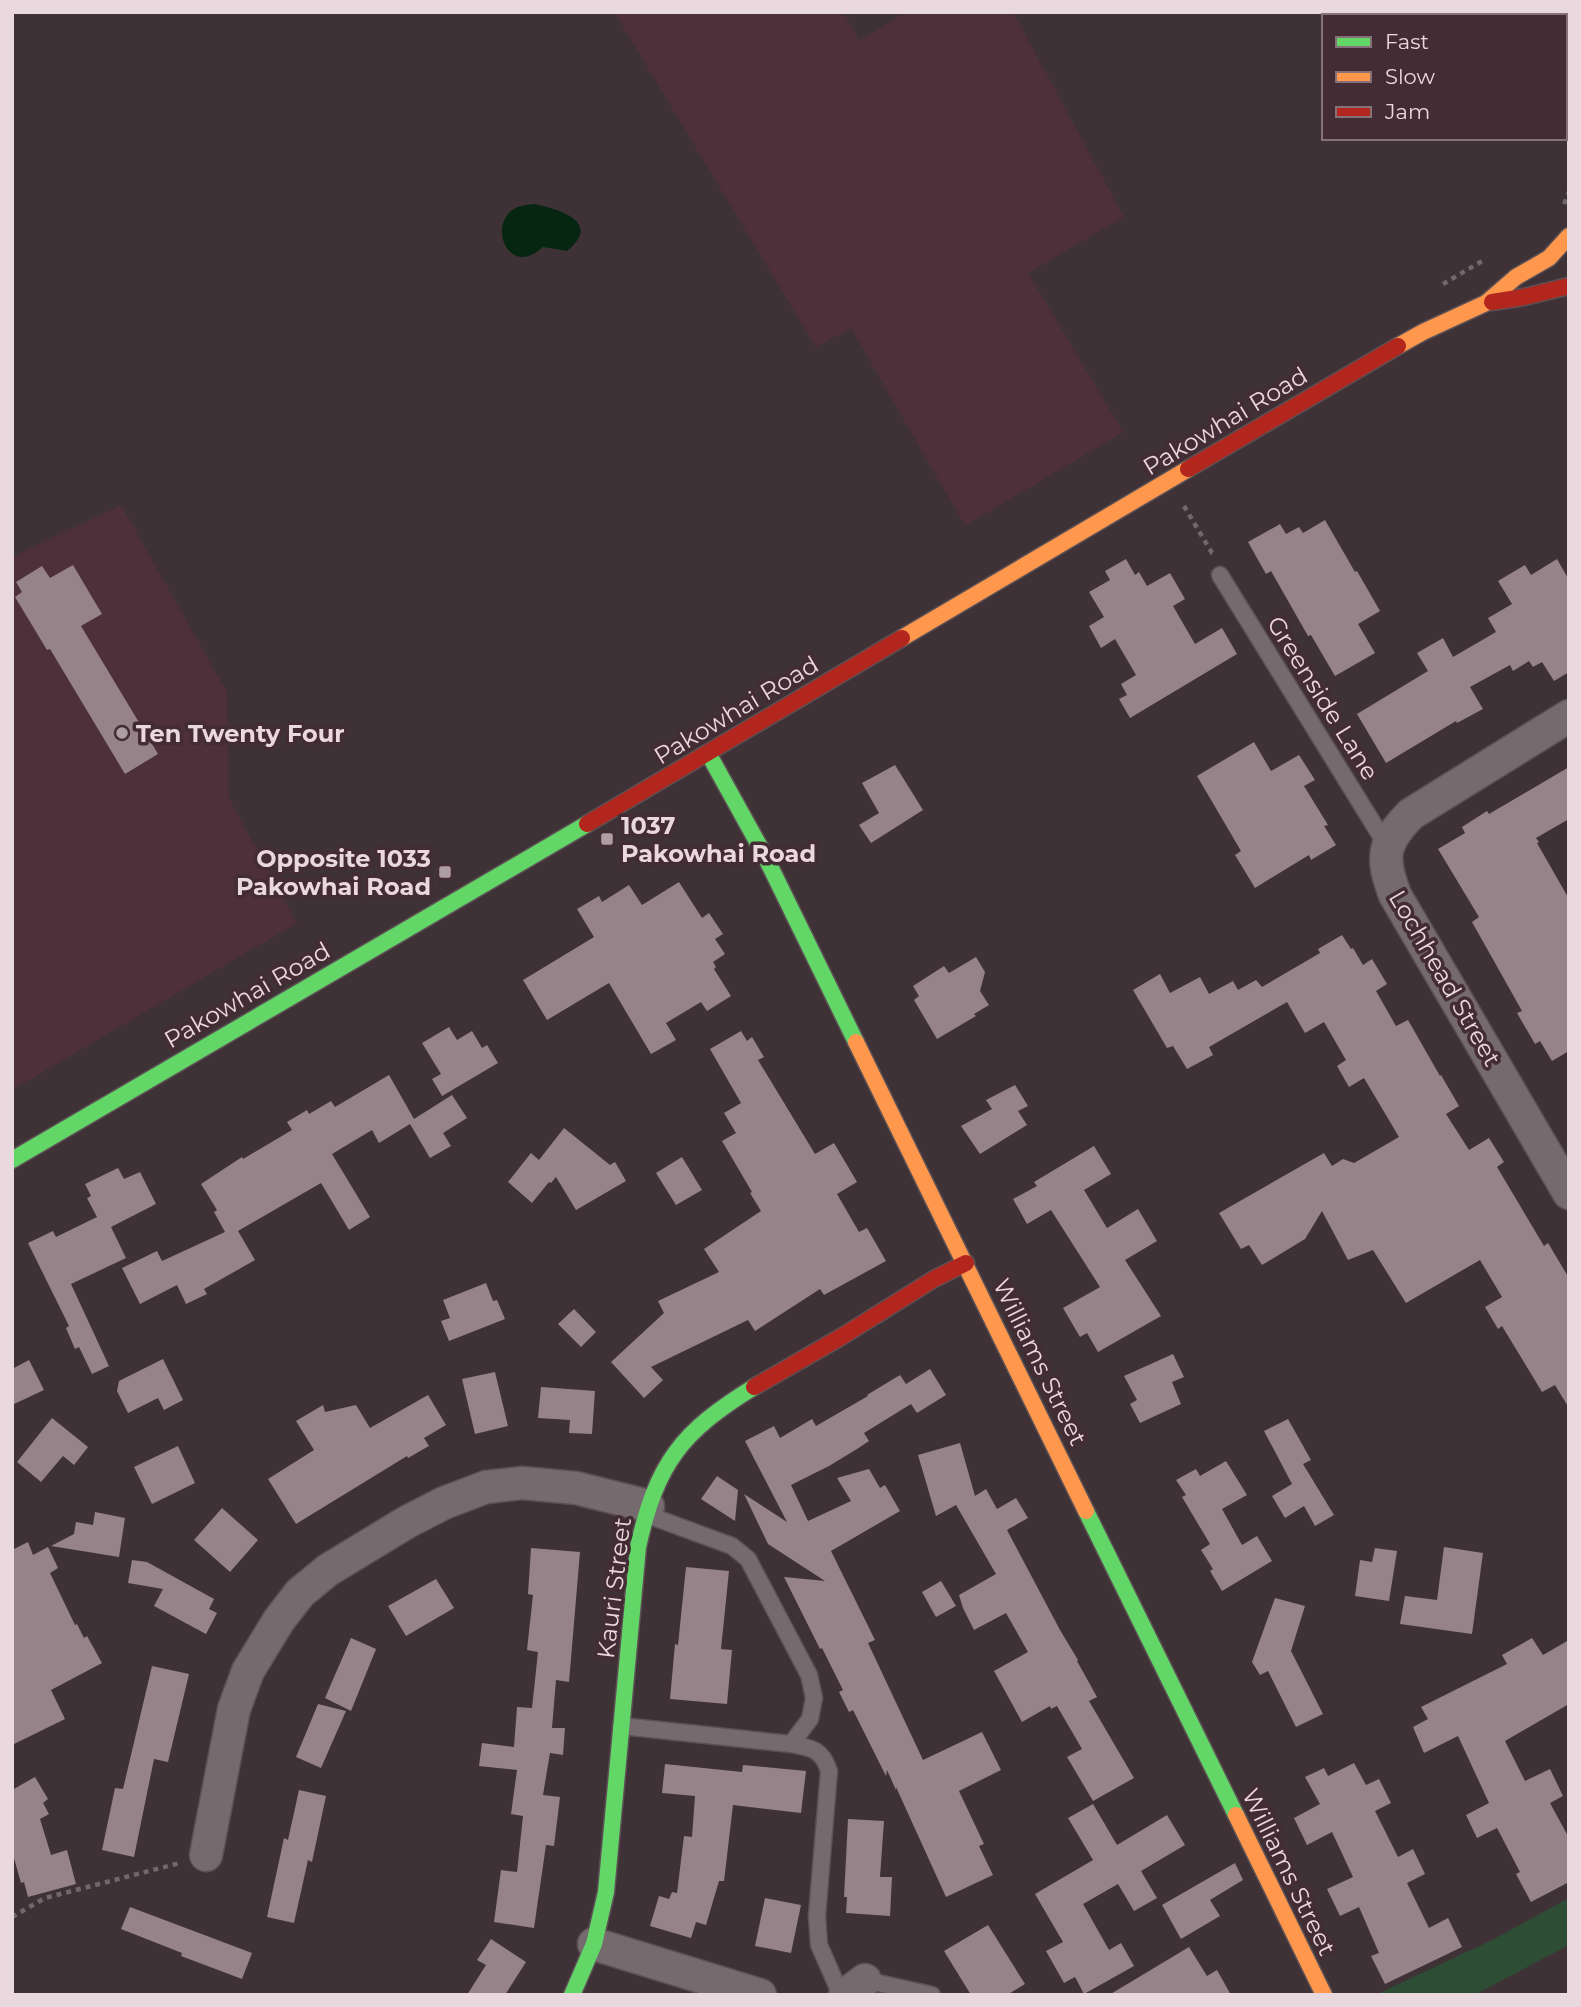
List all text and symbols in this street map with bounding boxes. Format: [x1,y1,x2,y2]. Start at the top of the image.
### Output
legend [1322,14,1567,140]
text: Fast [1385,29,1429,54]
text: Slow [1385,64,1435,89]
text: Jam [1384,99,1430,124]
street label: Pakowhai Road [1138,361,1312,481]
street label: Greenside Lane [1261,611,1385,785]
street label: Pakowhai Road [649,650,823,770]
place label: Ten Twenty Four [136,719,345,748]
marker: Ten Twenty Four [114,725,130,741]
place label: 1037 Pakowhai Road [621,811,816,868]
marker: 1037 Pakowhai Road [599,831,615,847]
place label: Opposite 1033 Pakowhai Road [236,844,431,901]
marker: Opposite 1033 Pakowhai Road [437,864,453,880]
street label: Lochhead Street [1383,885,1507,1071]
street label: Pakowhai Road [159,936,335,1054]
street label: Williams Street [987,1274,1093,1450]
street label: Kauri Street [591,1516,637,1660]
street label: Williams Street [1236,1784,1342,1960]

